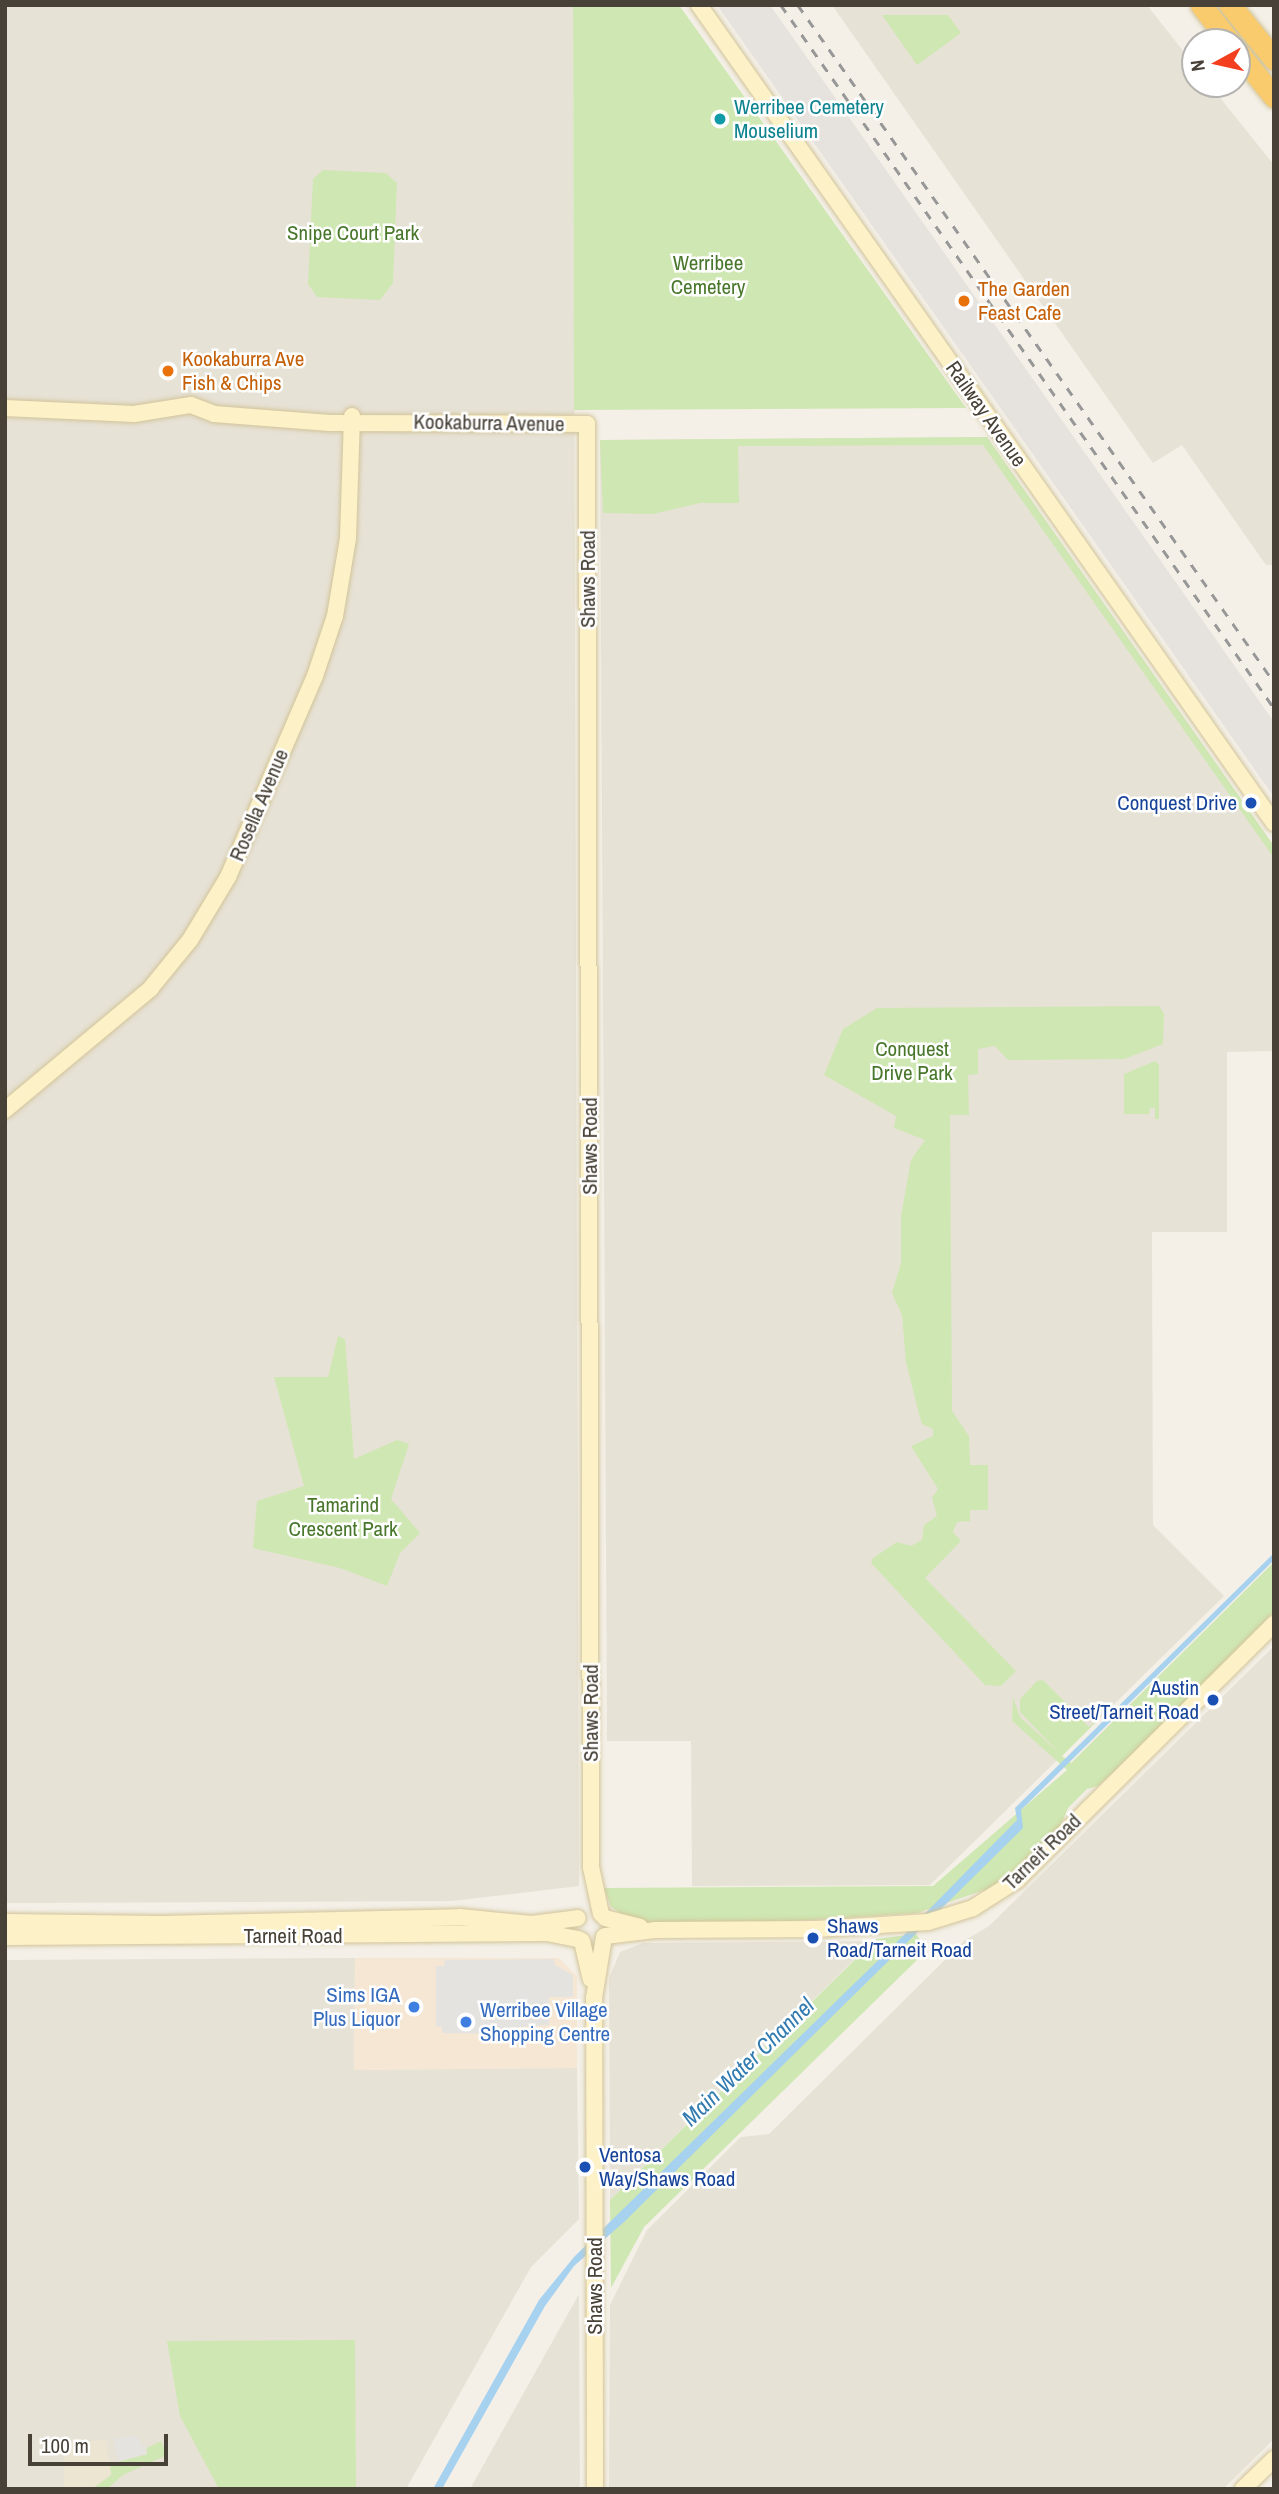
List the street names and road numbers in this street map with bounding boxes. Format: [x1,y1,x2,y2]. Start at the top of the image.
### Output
street label: Railway Avenue [940,356,1032,472]
street label: Kookaburra Avenue [413,409,565,437]
street label: Shaws Road [575,530,601,628]
street label: Rosella Avenue [224,745,294,865]
street label: Shaws Road [577,1097,603,1195]
street label: Shaws Road [578,1664,604,1762]
street label: Tarneit Road [998,1809,1086,1895]
street label: Tarneit Road [244,1923,342,1949]
street label: Shaws Road [582,2237,608,2335]

